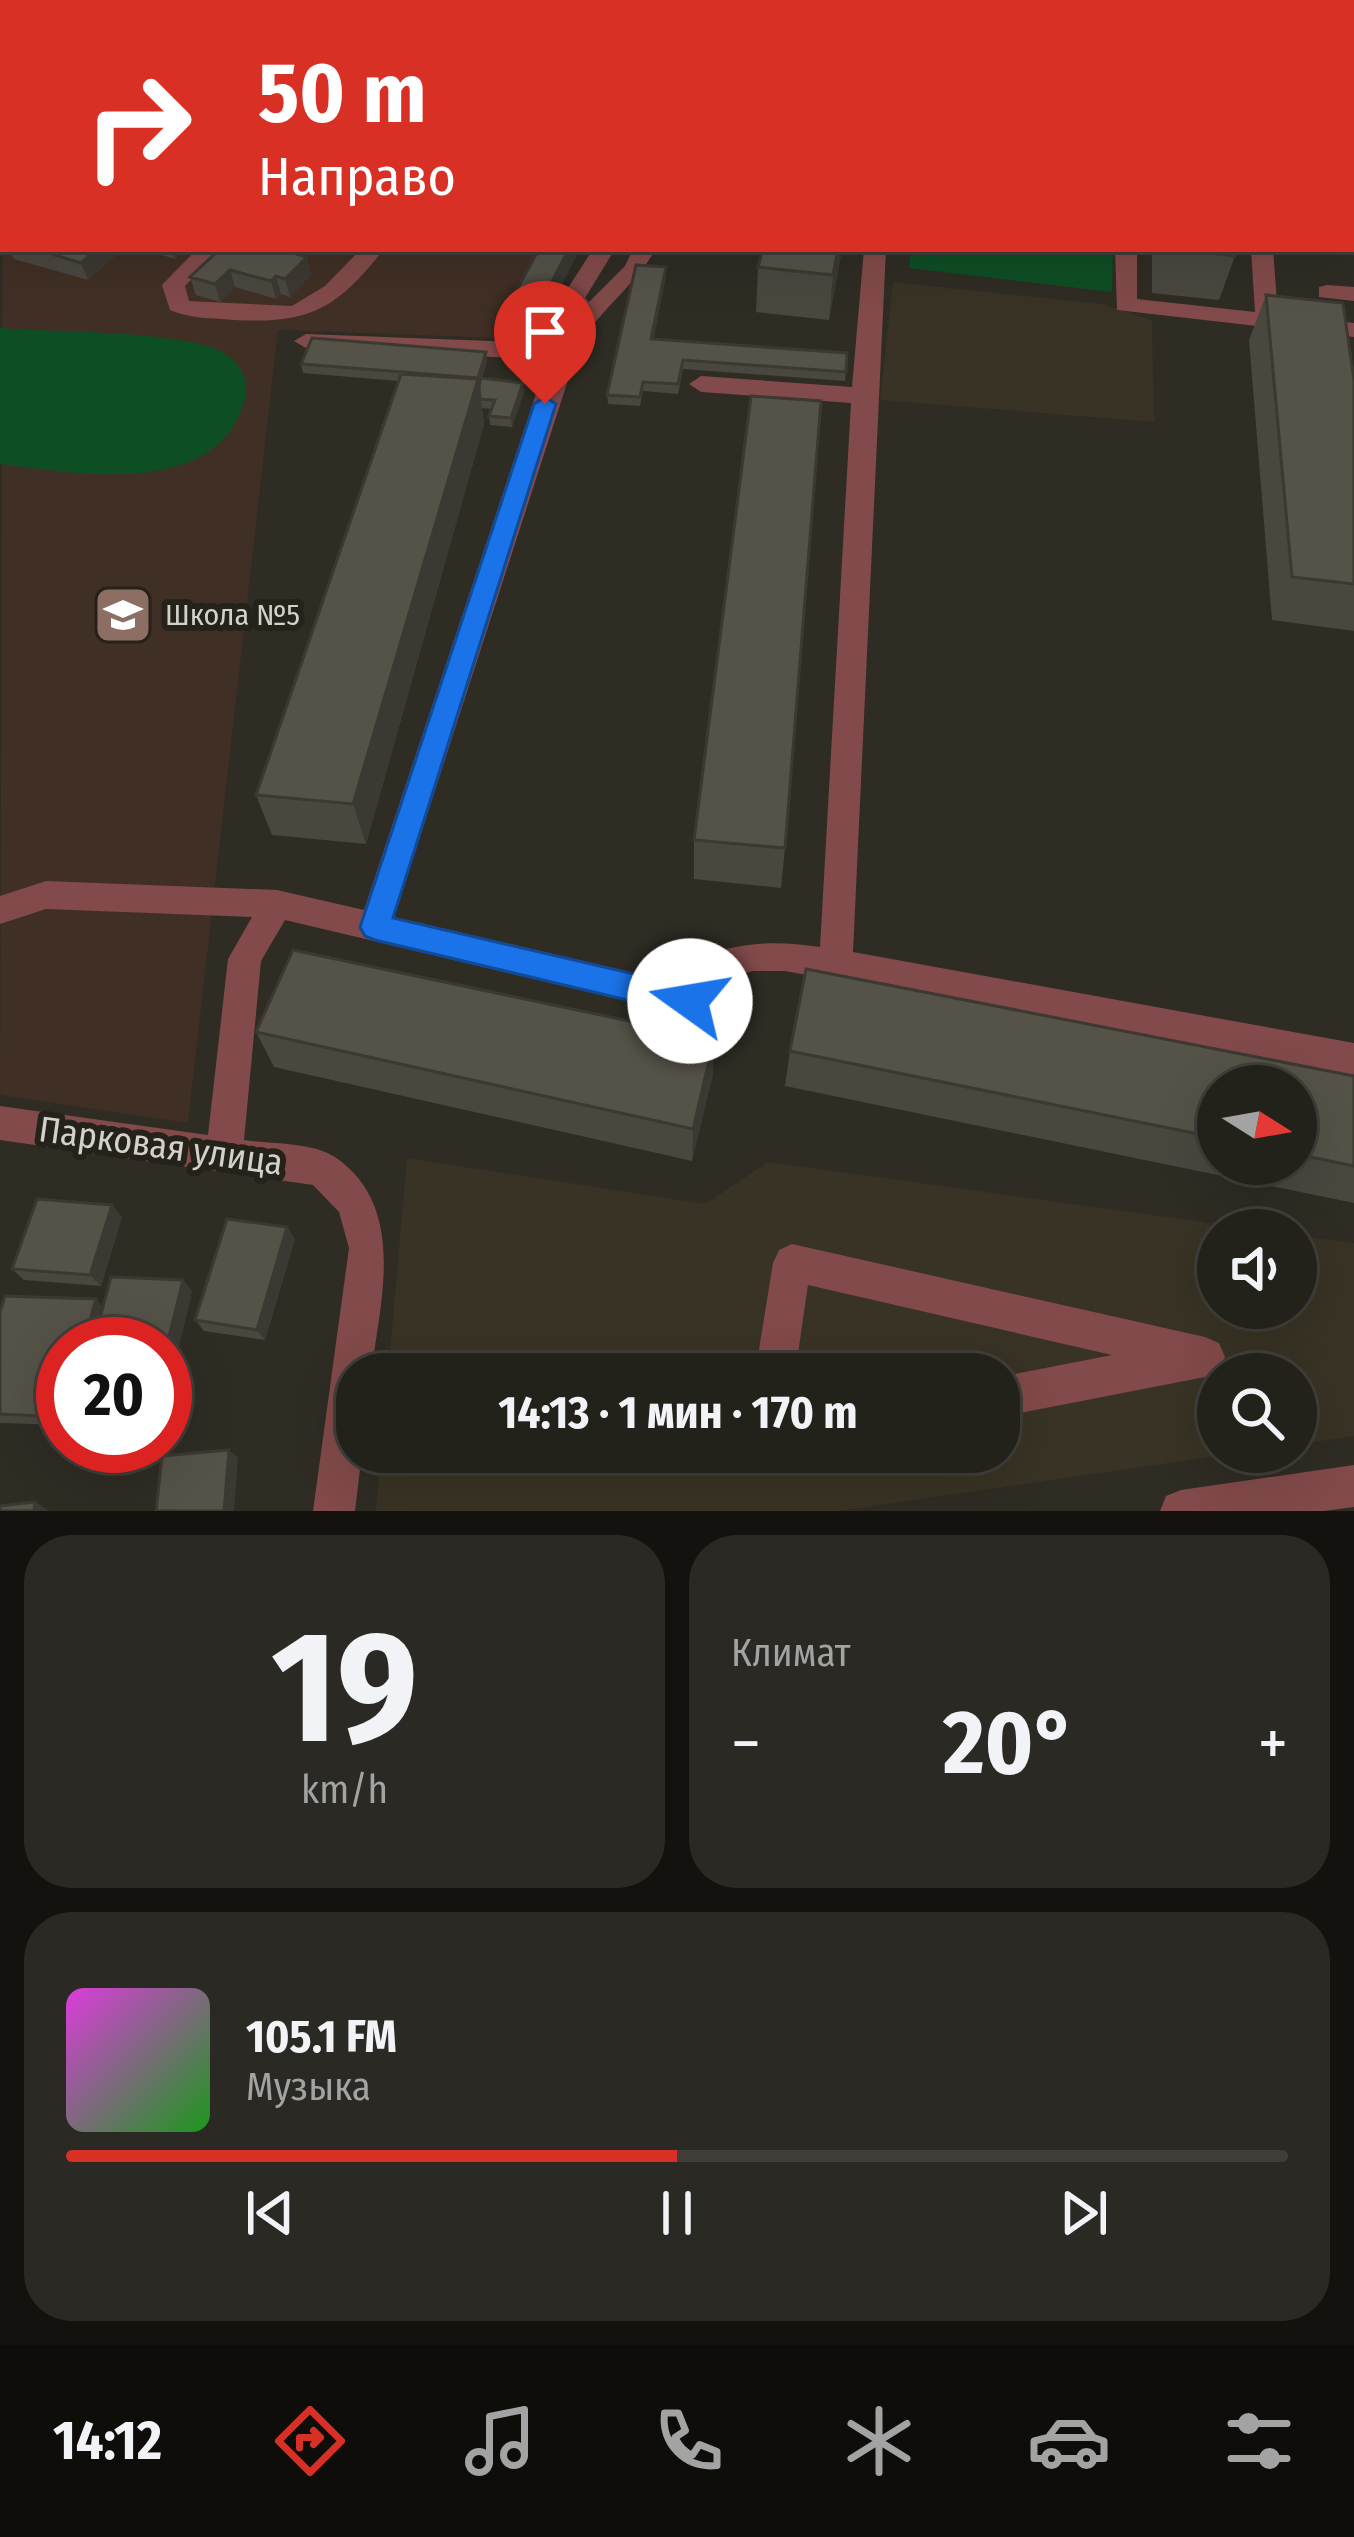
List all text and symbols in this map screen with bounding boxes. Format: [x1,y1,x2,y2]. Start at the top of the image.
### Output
text: 50 m [258,43,427,144]
icon: right [60,48,216,204]
text: Направо [258,145,456,209]
pin [494,281,596,404]
icon: arrive [512,299,578,365]
school or university icon: Школа №5 [92,584,154,646]
place label: Школа №5 [165,597,300,633]
position arrow [627,938,753,1064]
north arrow [1197,1065,1317,1185]
map controls [1197,1065,1317,1473]
street label: Парковая улица [36,1107,286,1185]
button: sound [1197,1209,1317,1329]
speed limit sign: 20 [36,1317,192,1473]
button: search [1197,1353,1317,1473]
text: 14:13 · 1 мин · 170 m [498,1386,858,1440]
text: 19 [271,1595,418,1782]
text: Климат [731,1630,851,1676]
text: 20° [943,1689,1076,1797]
text: − [731,1704,761,1783]
text: + [1258,1704,1288,1783]
text: km/h [301,1767,388,1813]
text: 105.1 FM [246,2010,397,2064]
text: Музыка [246,2064,371,2110]
icon: previous [237,2180,303,2246]
icon: pause [644,2180,710,2246]
icon: next [1051,2180,1117,2246]
icon: directions [268,2399,352,2483]
icon: music [458,2399,542,2483]
icon: phone [647,2399,731,2483]
icon: climate [837,2399,921,2483]
icon: car [1027,2399,1111,2483]
icon: filters [1217,2399,1301,2483]
text: 14:12 [53,2409,162,2473]

